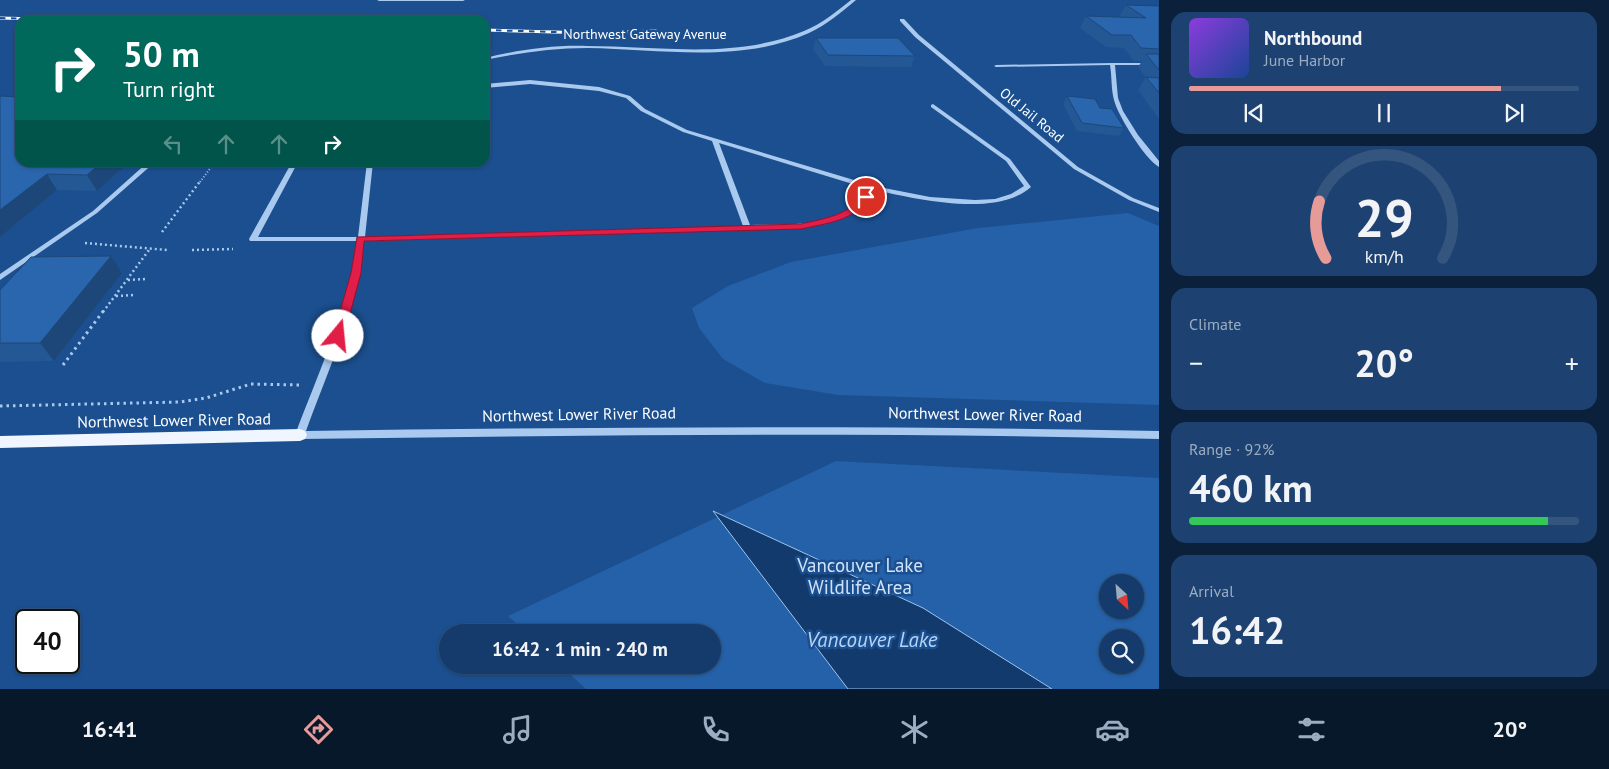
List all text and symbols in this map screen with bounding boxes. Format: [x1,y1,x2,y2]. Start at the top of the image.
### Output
street label: Northwest Gateway Avenue [563,25,727,43]
text: Northbound [1264,26,1362,50]
text: 50 m [123,31,200,77]
icon: right [40,35,105,100]
text: June Harbor [1264,50,1345,70]
text: Turn right [123,75,215,103]
street label: Old Jail Road [996,84,1068,146]
icon: previous [1240,99,1268,127]
icon: pause [1370,99,1398,127]
icon: next [1500,99,1528,127]
icon: left [159,130,187,158]
icon: ahead [212,130,240,158]
icon: ahead [265,130,293,158]
icon: right [318,130,346,158]
pin [845,176,887,218]
icon: arrive [852,183,880,211]
text: 29 [1355,184,1413,251]
text: km/h [1364,245,1404,268]
position arrow [311,309,363,361]
text: Climate [1189,314,1241,334]
text: 20° [1354,338,1414,387]
text: − [1189,344,1203,381]
text: + [1565,344,1579,381]
street label: Northwest Lower River Road [482,402,676,426]
street label: Northwest Lower River Road [888,402,1082,426]
street label: Northwest Lower River Road [77,408,271,432]
text: Range · 92% [1189,439,1274,459]
text: 460 km [1189,463,1313,512]
park label: Vancouver Lake Wildlife Area [796,553,923,599]
north arrow [1099,574,1144,619]
map controls [1099,574,1144,674]
text: Arrival [1189,581,1234,601]
text: 16:42 [1189,605,1285,654]
speed limit sign: 40 [15,609,80,674]
water label: Vancouver Lake [807,626,938,653]
button: search [1099,629,1144,674]
text: 16:42 · 1 min · 240 m [492,637,668,661]
icon: directions [301,712,336,747]
icon: music [500,712,535,747]
icon: phone [698,712,733,747]
icon: climate [897,712,932,747]
icon: car [1095,712,1130,747]
icon: filters [1294,712,1329,747]
text: 16:41 [82,715,138,743]
text: 20° [1493,715,1527,743]

